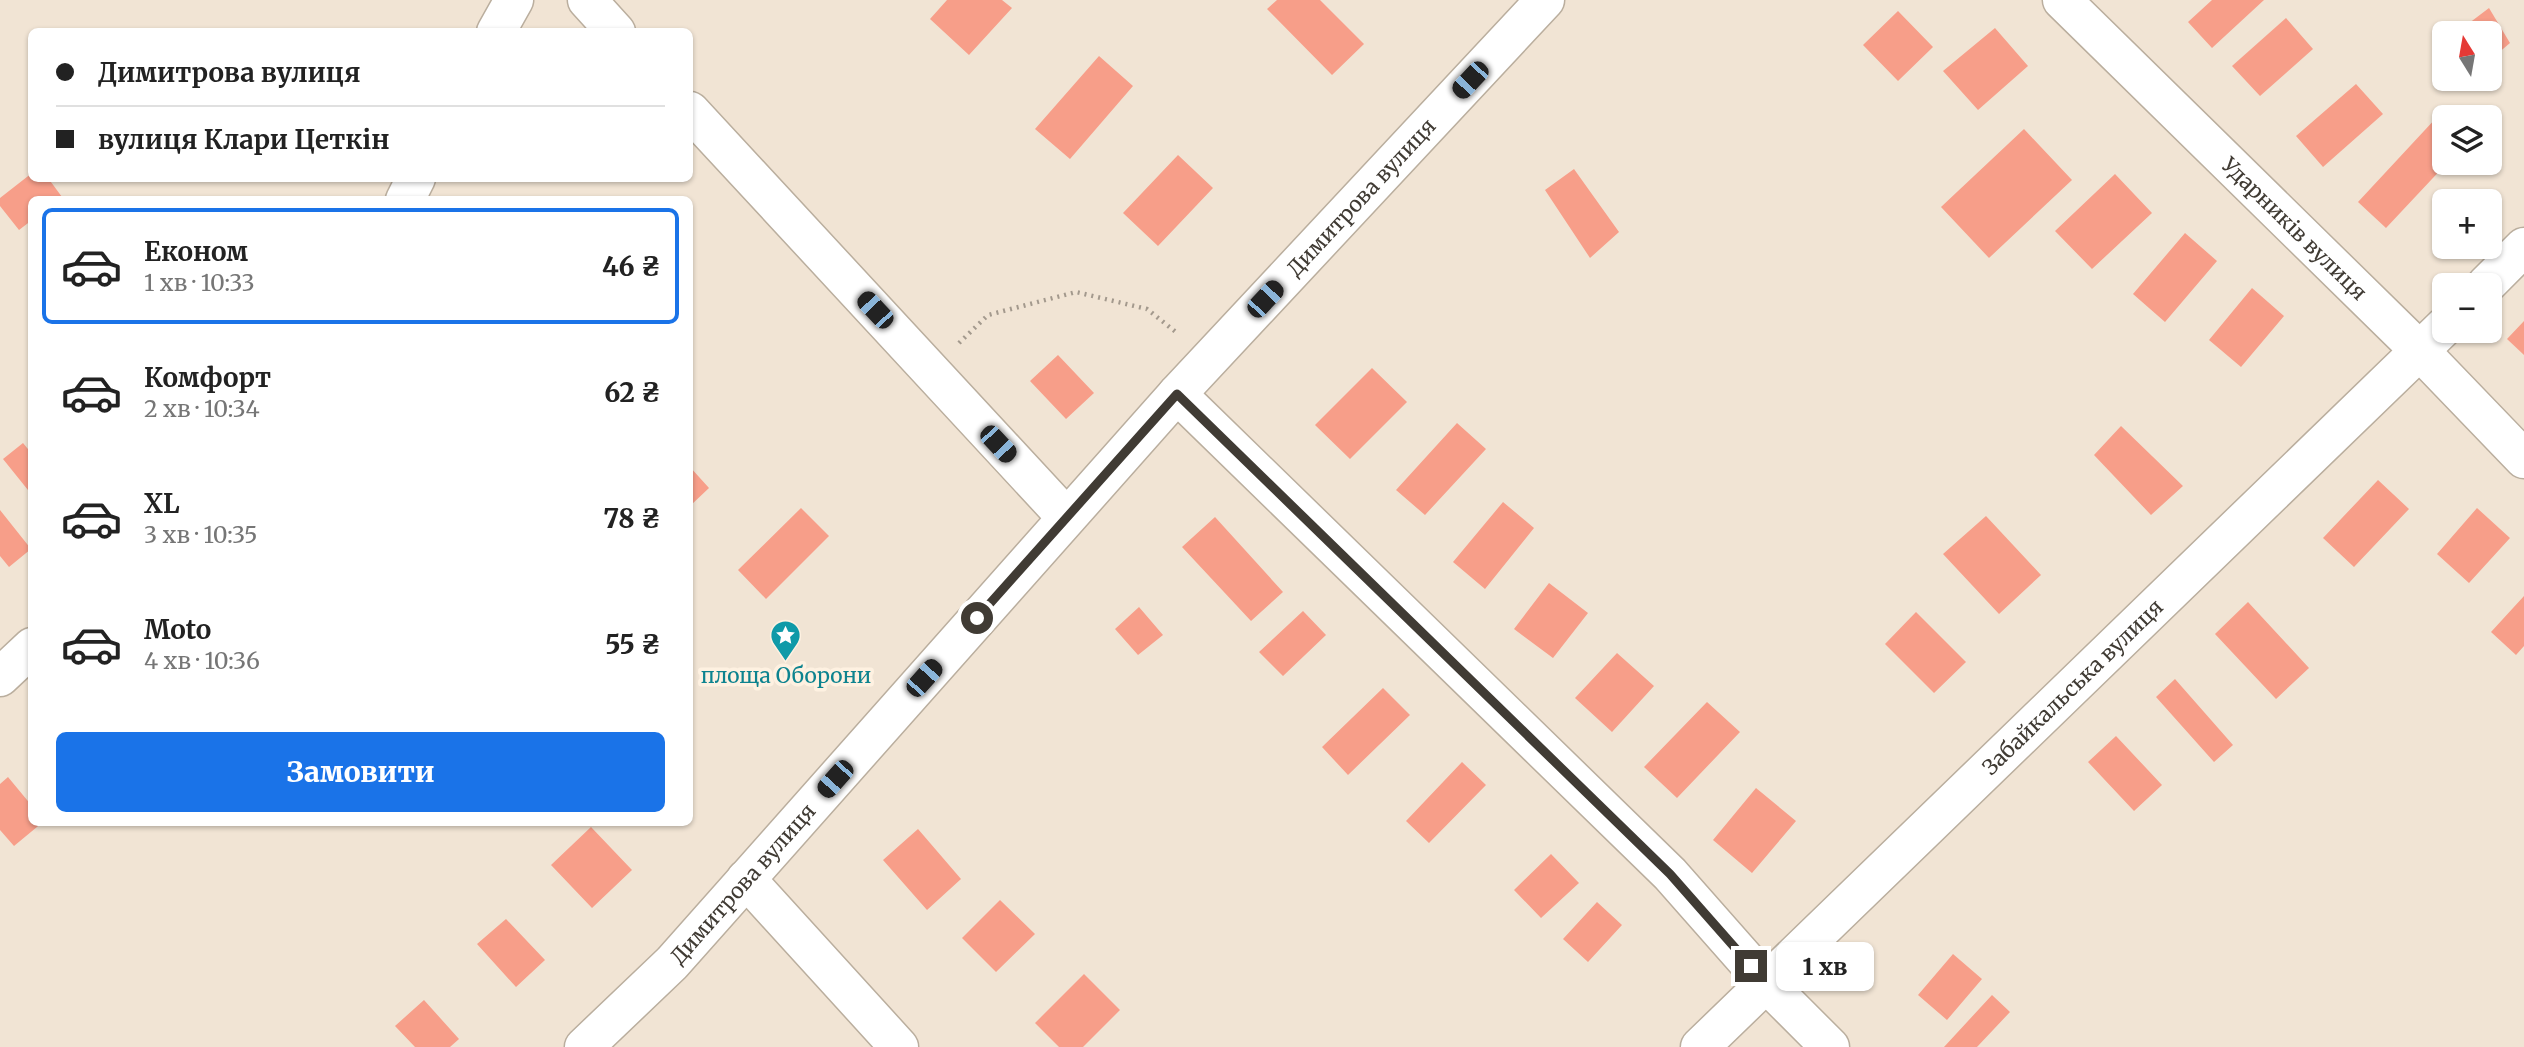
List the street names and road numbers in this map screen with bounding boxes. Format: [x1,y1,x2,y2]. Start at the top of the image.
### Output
street label: Димитрова вулиця [1281,113,1441,281]
street label: Ударників вулиця [2216,150,2373,305]
street label: Забайкальська вулиця [1976,593,2168,780]
street label: Димитрова вулиця [664,798,821,969]

